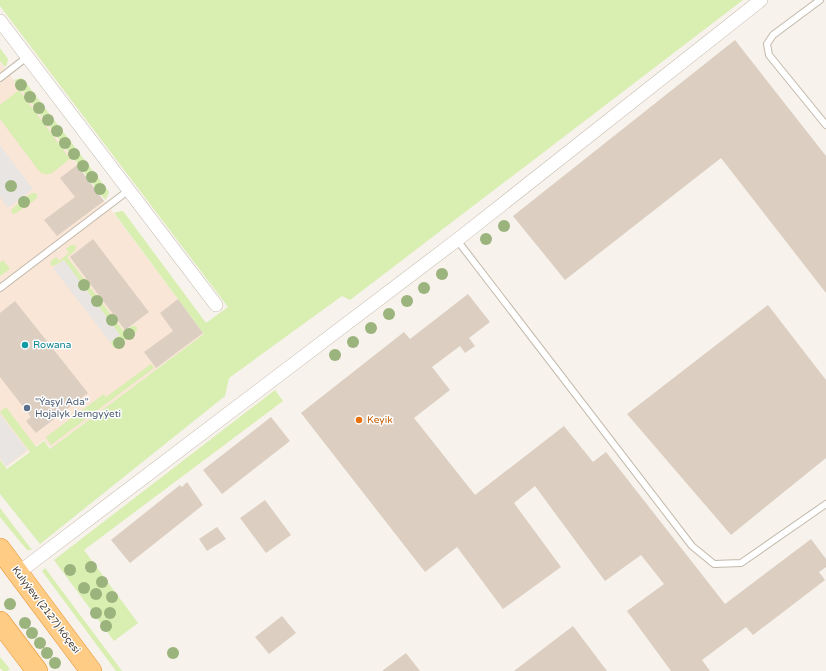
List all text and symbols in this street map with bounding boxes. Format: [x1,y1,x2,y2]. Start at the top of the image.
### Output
place label: Rowana [33,339,71,351]
marker: Rowana [20,340,30,350]
place label: "Ýaşyl Ada" Hojalyk Jemgyýeti [35,396,121,420]
marker: "Ýaşyl Ada" Hojalyk Jemgyýeti [22,403,32,413]
place label: Keyik [367,414,393,426]
marker: Keyik [354,415,364,425]
street label: Kulyýew (2127) köçesi [9,564,83,656]

